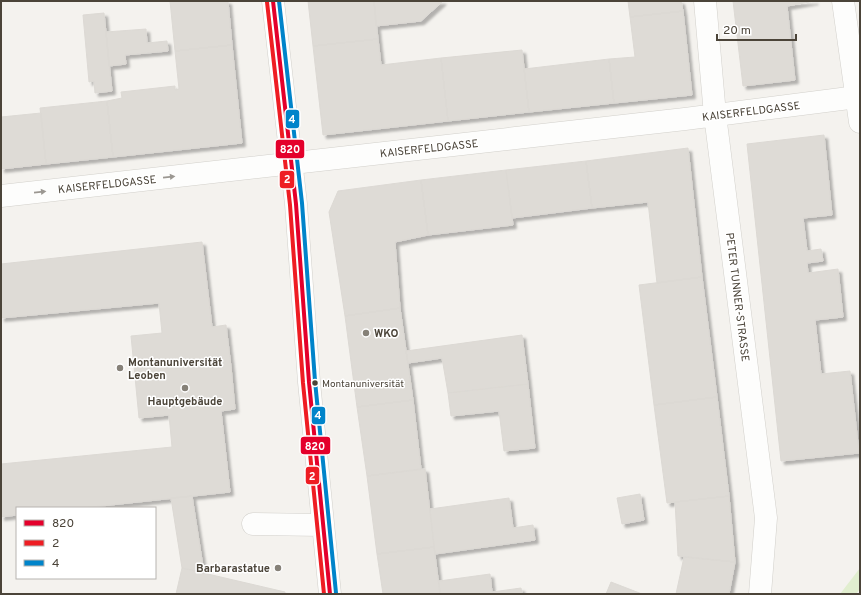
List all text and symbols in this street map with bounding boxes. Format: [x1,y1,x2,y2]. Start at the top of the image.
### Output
scale bar [717,16,796,42]
text: 20 m [723,23,751,39]
street label: KAISERFELDGASSE [701,99,801,125]
line badge: 4 [285,109,300,129]
text: 4 [288,113,296,127]
street label: KAISERFELDGASSE [379,137,479,161]
line badge: 820 [275,139,305,159]
text: 820 [280,143,300,157]
line badge: 2 [279,170,295,189]
street label: KAISERFELDGASSE [57,173,157,197]
text: 2 [284,173,290,187]
one-way arrow [163,174,175,181]
one-way arrow [34,188,46,195]
street label: PETER TUNNER-STRASSE [722,232,752,363]
place label: WKO [374,327,399,341]
marker: WKO [361,328,371,338]
place label: Montanuniversität Leoben [128,356,222,383]
marker: Montanuniversität Leoben [115,363,125,373]
marker: Montanuniversität [310,378,320,388]
place label: Montanuniversität [322,378,404,391]
marker: Hauptgebäude [180,383,190,393]
place label: Hauptgebäude [148,395,222,409]
line badge: 4 [311,406,326,425]
text: 4 [314,409,322,423]
line badge: 820 [300,436,331,455]
text: 820 [305,440,325,454]
line badge: 2 [305,466,320,485]
text: 2 [309,470,315,484]
legend [16,507,156,579]
text: 820 [52,516,74,532]
text: 2 [52,536,59,552]
text: 4 [52,556,59,572]
place label: Barbarastatue [196,562,270,576]
marker: Barbarastatue [273,563,283,573]

